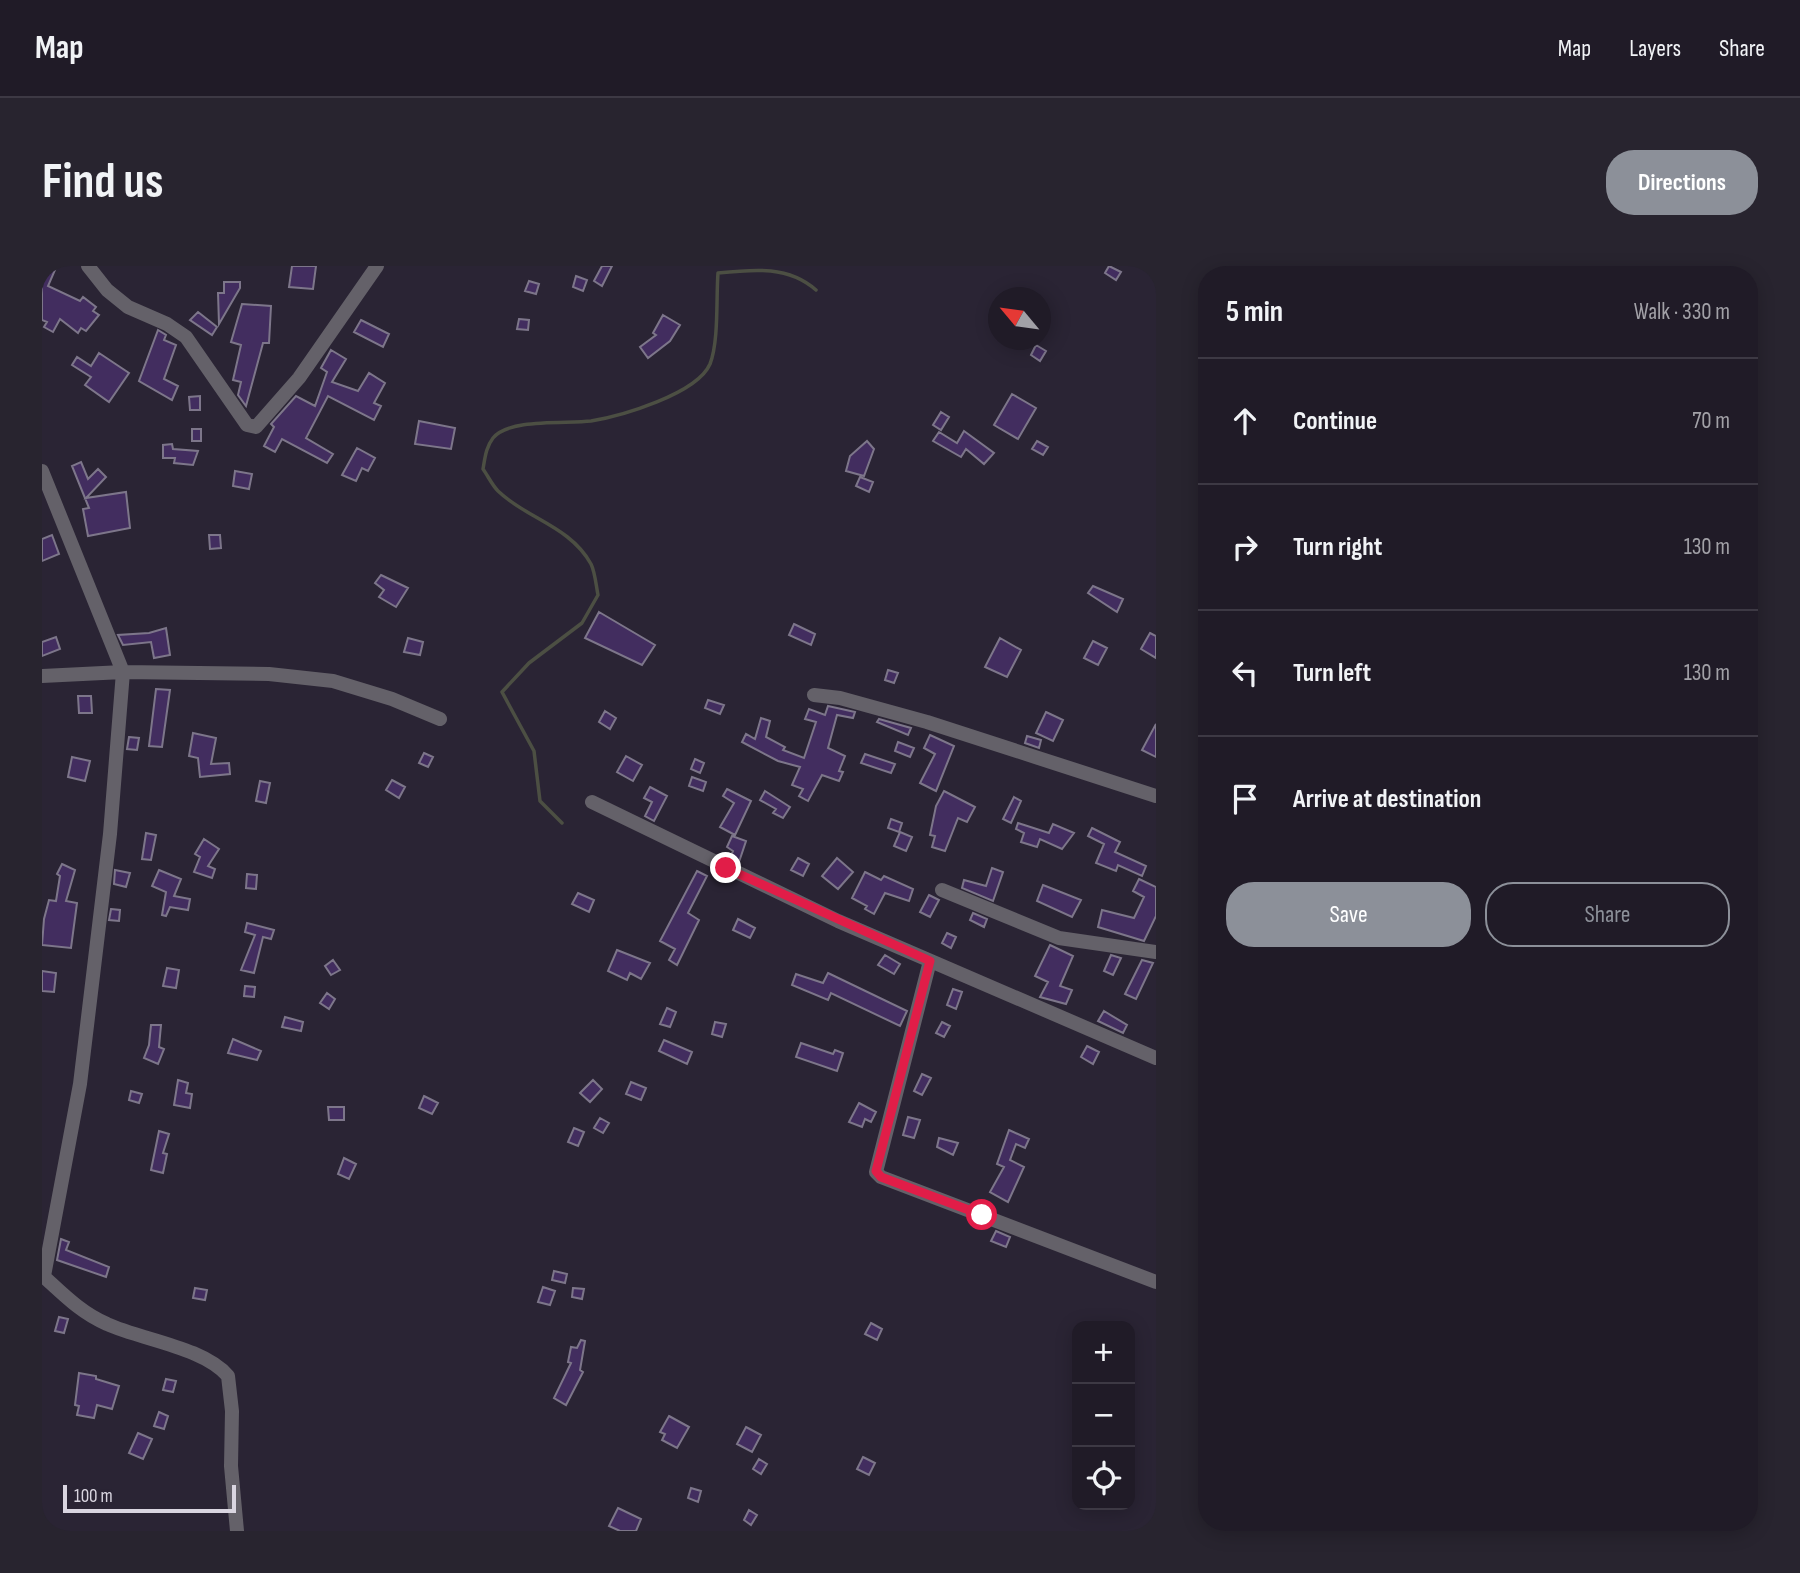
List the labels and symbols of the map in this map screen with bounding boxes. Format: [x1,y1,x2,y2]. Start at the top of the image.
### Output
north arrow [988,287,1051,350]
route end [710,852,741,883]
route start [966,1199,997,1230]
scale bar [63,1482,236,1514]

